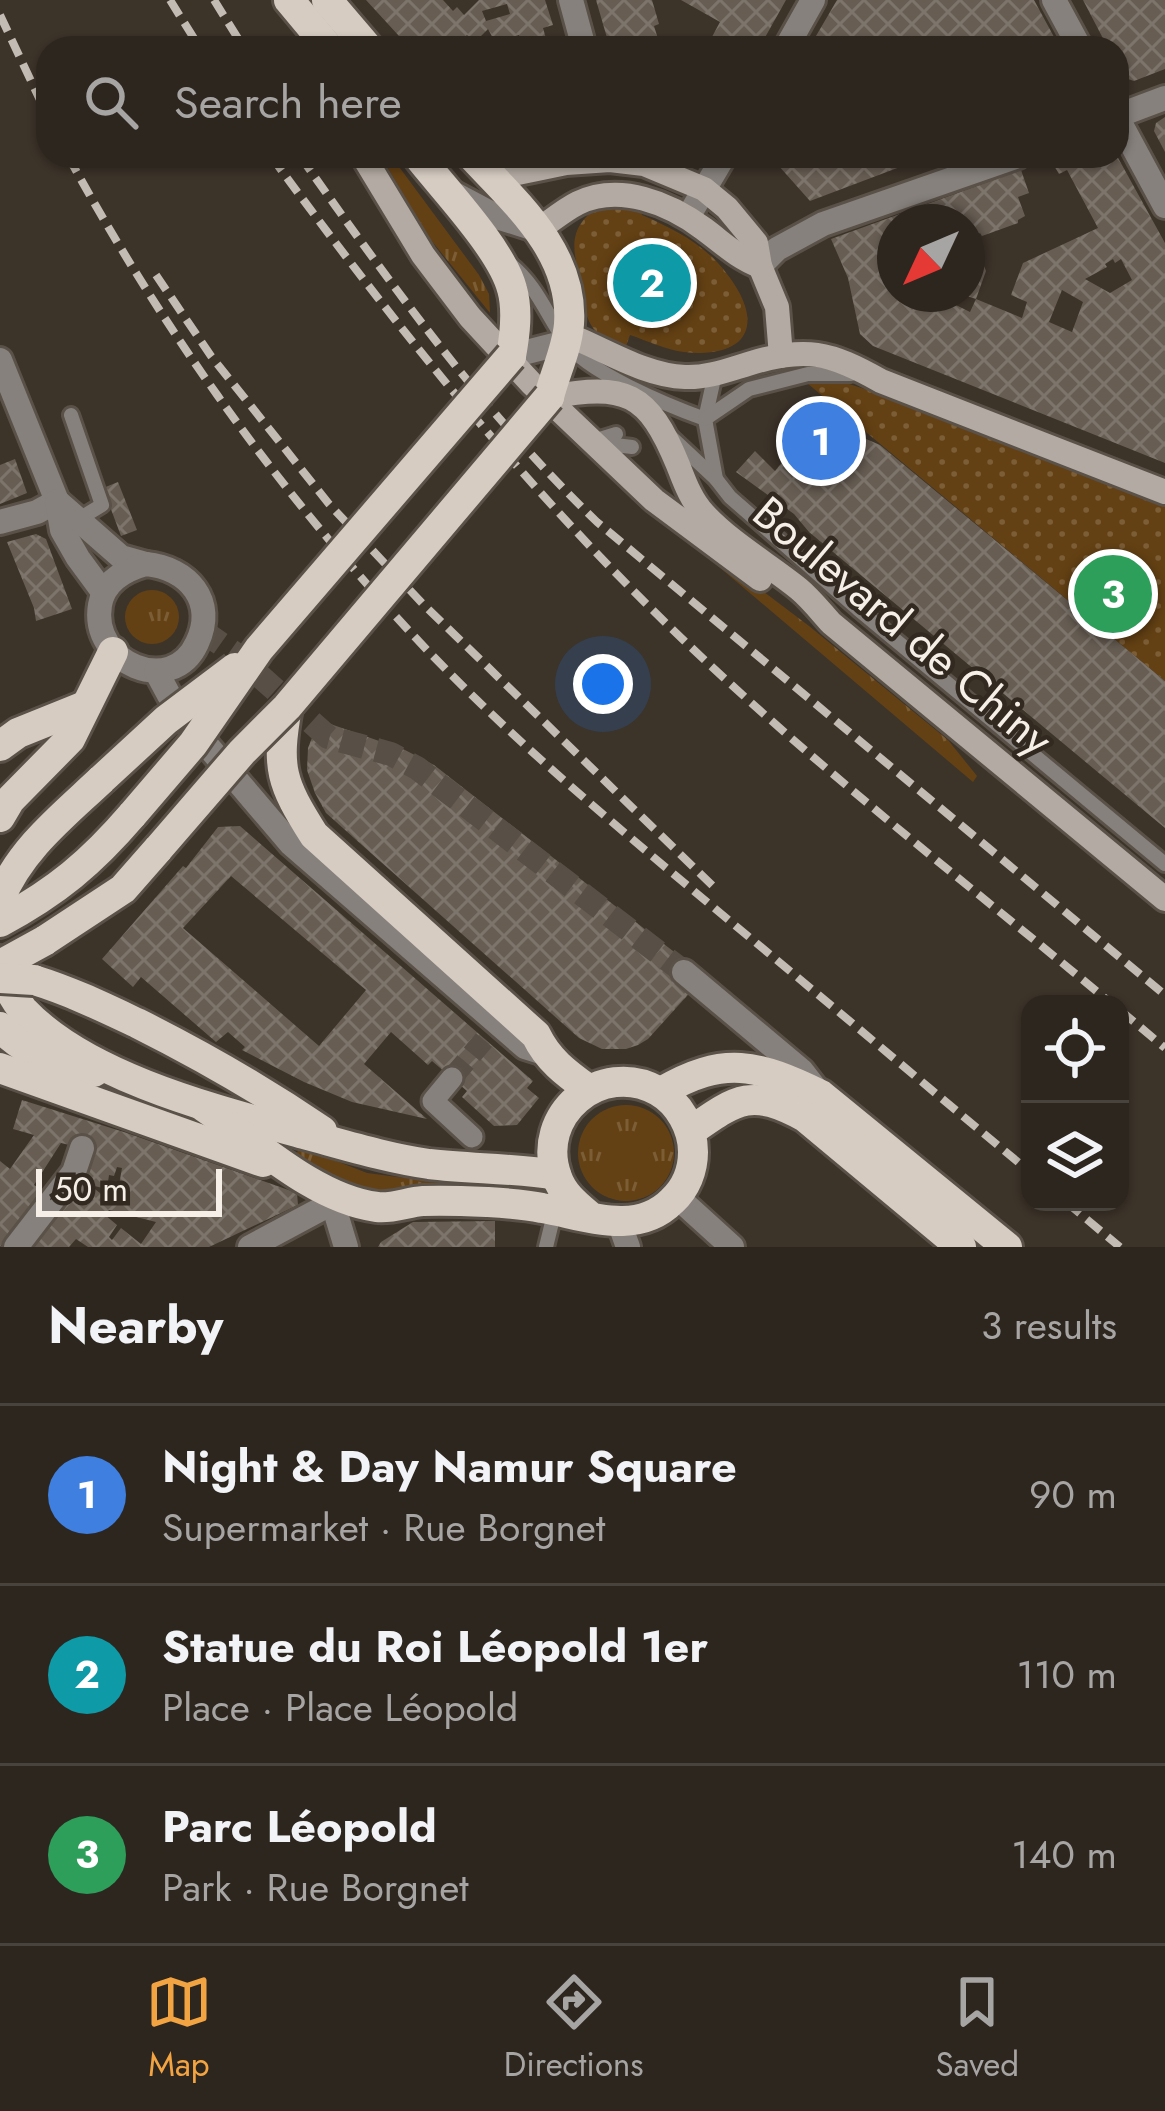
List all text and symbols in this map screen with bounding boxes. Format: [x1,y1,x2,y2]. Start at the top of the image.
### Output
search box [36,36,1129,168]
icon: search [78,69,144,135]
text: Search here [174,70,402,135]
north arrow [877,204,985,312]
pin: 2 [613,238,691,328]
pin: 1 [782,396,860,486]
street label: Boulevard de Chiny [739,481,1067,771]
pin: 3 [1074,549,1152,639]
your location [573,654,633,714]
map controls [1021,995,1129,1211]
button: locate [1021,995,1129,1103]
button: layers [1021,1103,1129,1211]
scale bar [36,1163,222,1216]
text: 50 m [54,1166,128,1213]
text: Nearby [48,1288,223,1362]
text: 3 results [981,1297,1117,1354]
text: Night & Day Namur Square [162,1434,737,1499]
text: 1 [77,1466,97,1523]
text: 90 m [1029,1466,1117,1523]
text: Supermarket · Rue Borgnet [162,1499,605,1556]
text: Statue du Roi Léopold 1er [162,1614,708,1679]
text: 2 [74,1646,100,1703]
text: 110 m [1016,1646,1117,1703]
text: Place · Place Léopold [162,1679,518,1736]
text: Parc Léopold [162,1794,437,1859]
text: 3 [75,1826,99,1883]
text: 140 m [1011,1826,1117,1883]
text: Park · Rue Borgnet [162,1859,469,1916]
tab: Map [146,1969,212,2088]
tab: Directions [504,1969,644,2088]
tab: Saved [935,1969,1019,2088]

